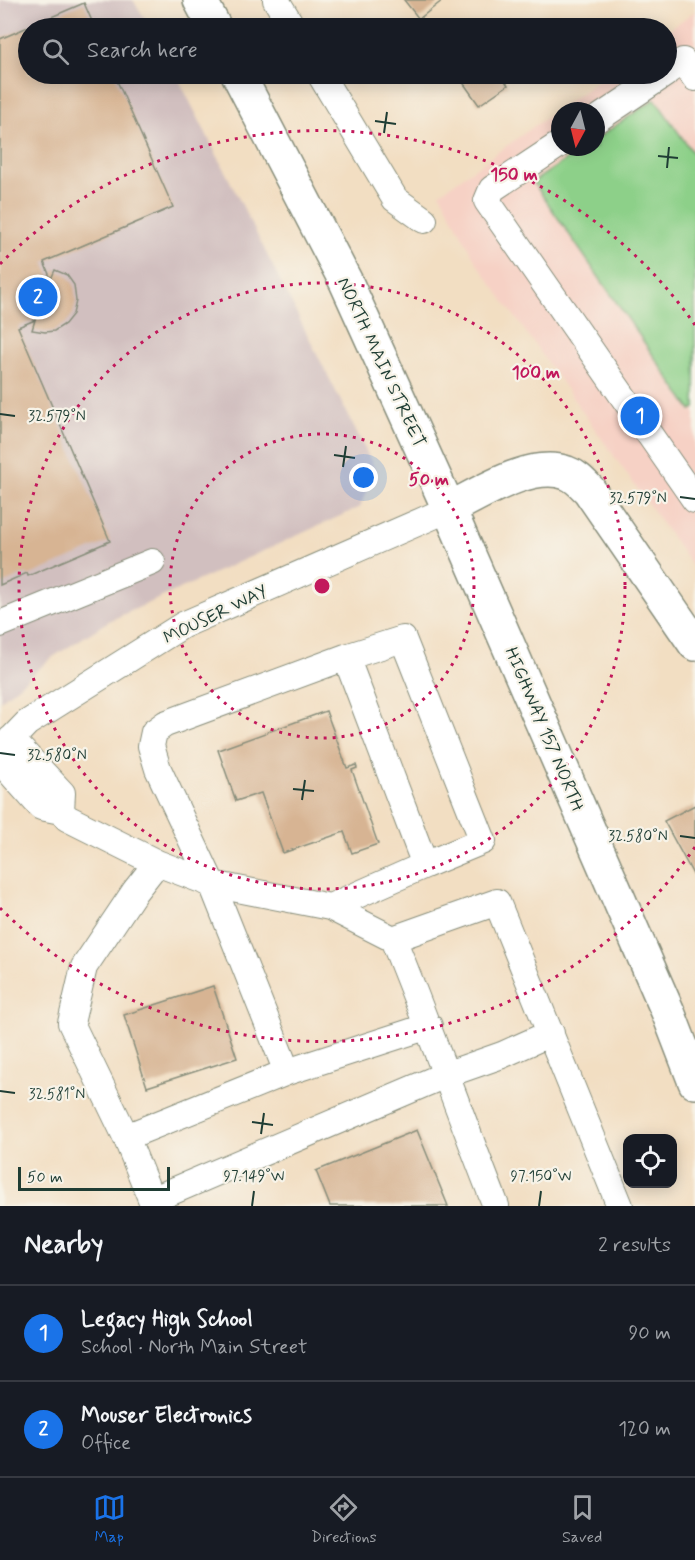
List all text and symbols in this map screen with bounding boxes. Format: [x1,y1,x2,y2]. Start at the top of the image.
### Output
search box [18,18,677,84]
icon: search [39,35,72,68]
text: Search here [87,37,198,65]
north arrow [551,102,605,156]
text: 150 m [490,163,538,187]
pin: 2 [18,274,57,320]
street label: NORTH MAIN STREET [331,274,431,451]
text: 100 m [512,361,560,385]
pin: 1 [620,394,660,438]
text: 32.579°N [28,407,86,427]
your location [349,463,378,492]
text: 50 m [409,468,449,492]
text: 32.579°N [609,489,667,509]
centre of rings [312,576,332,596]
street label: MOUSER WAY [159,579,271,650]
street label: HIGHWAY 157 NORTH [499,644,590,815]
text: 32.580°N [27,746,87,766]
text: 32.580°N [608,827,668,847]
text: 32.581°N [29,1085,85,1105]
map controls [623,1134,677,1188]
button: locate [623,1134,677,1188]
scale bar [18,1164,170,1192]
text: 50 m [27,1167,63,1188]
text: 97.149°W [224,1167,284,1187]
text: 97.150°W [511,1167,571,1187]
text: Nearby [24,1228,103,1262]
text: 2 results [598,1232,671,1259]
text: Legacy High School [81,1306,253,1334]
text: 1 [39,1320,48,1347]
text: 90 m [628,1320,671,1347]
text: School · North Main Street [81,1334,307,1361]
text: Mouser Electronics [81,1402,252,1430]
text: 2 [39,1416,48,1443]
text: 120 m [618,1416,671,1443]
text: Office [81,1430,131,1457]
tab: Map [93,1491,126,1548]
tab: Directions [311,1491,377,1548]
tab: Saved [562,1491,602,1548]

